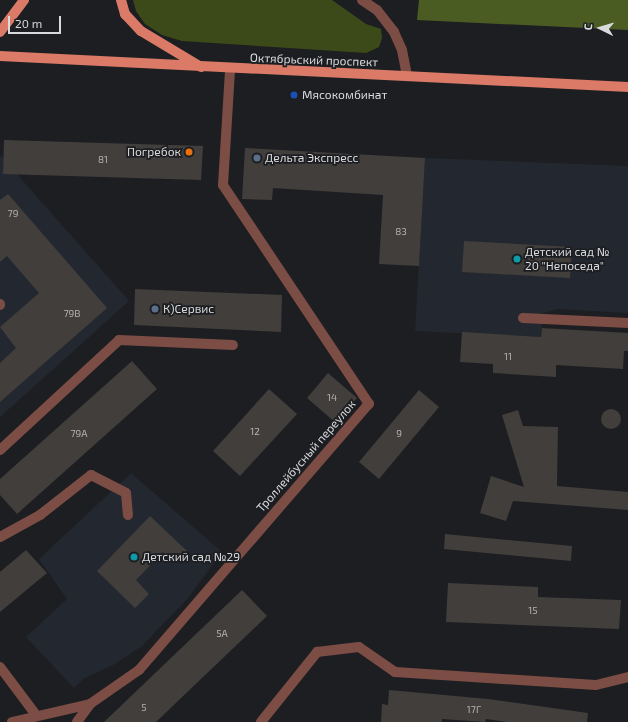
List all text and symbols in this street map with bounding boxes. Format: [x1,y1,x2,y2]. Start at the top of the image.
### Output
scale bar [10,8,63,34]
north arrow [580,8,620,48]
text: 20 m [15,16,42,30]
text: С [581,23,594,31]
street label: Октябрьский проспект [250,51,378,69]
place label: Мясокомбинат [302,88,387,102]
marker: Мясокомбинат [289,90,299,100]
place label: Погребок [127,145,181,159]
marker: Погребок [184,147,194,157]
place label: Дельта Экспресс [265,151,358,165]
marker: Дельта Экспресс [252,153,262,163]
house number: 81 [98,154,108,166]
house number: 79 [8,208,18,220]
house number: 83 [395,226,407,238]
place label: Детский сад № 20 "Непоседа" [525,245,610,273]
marker: Детский сад № 20 "Непоседа" [512,254,522,264]
place label: К)Сервис [163,302,214,316]
marker: К)Сервис [150,304,160,314]
house number: 79В [63,308,81,320]
house number: 11 [504,351,512,363]
house number: 14 [327,392,337,404]
street label: Троллейбусный переулок [253,397,359,515]
house number: 12 [250,426,260,438]
house number: 79А [70,428,88,440]
house number: 9 [396,428,402,440]
place label: Детский сад №29 [142,550,240,564]
marker: Детский сад №29 [129,552,139,562]
house number: 15 [528,605,538,617]
house number: 5А [216,628,228,640]
house number: 5 [141,702,147,714]
house number: 17Г [467,704,481,716]

